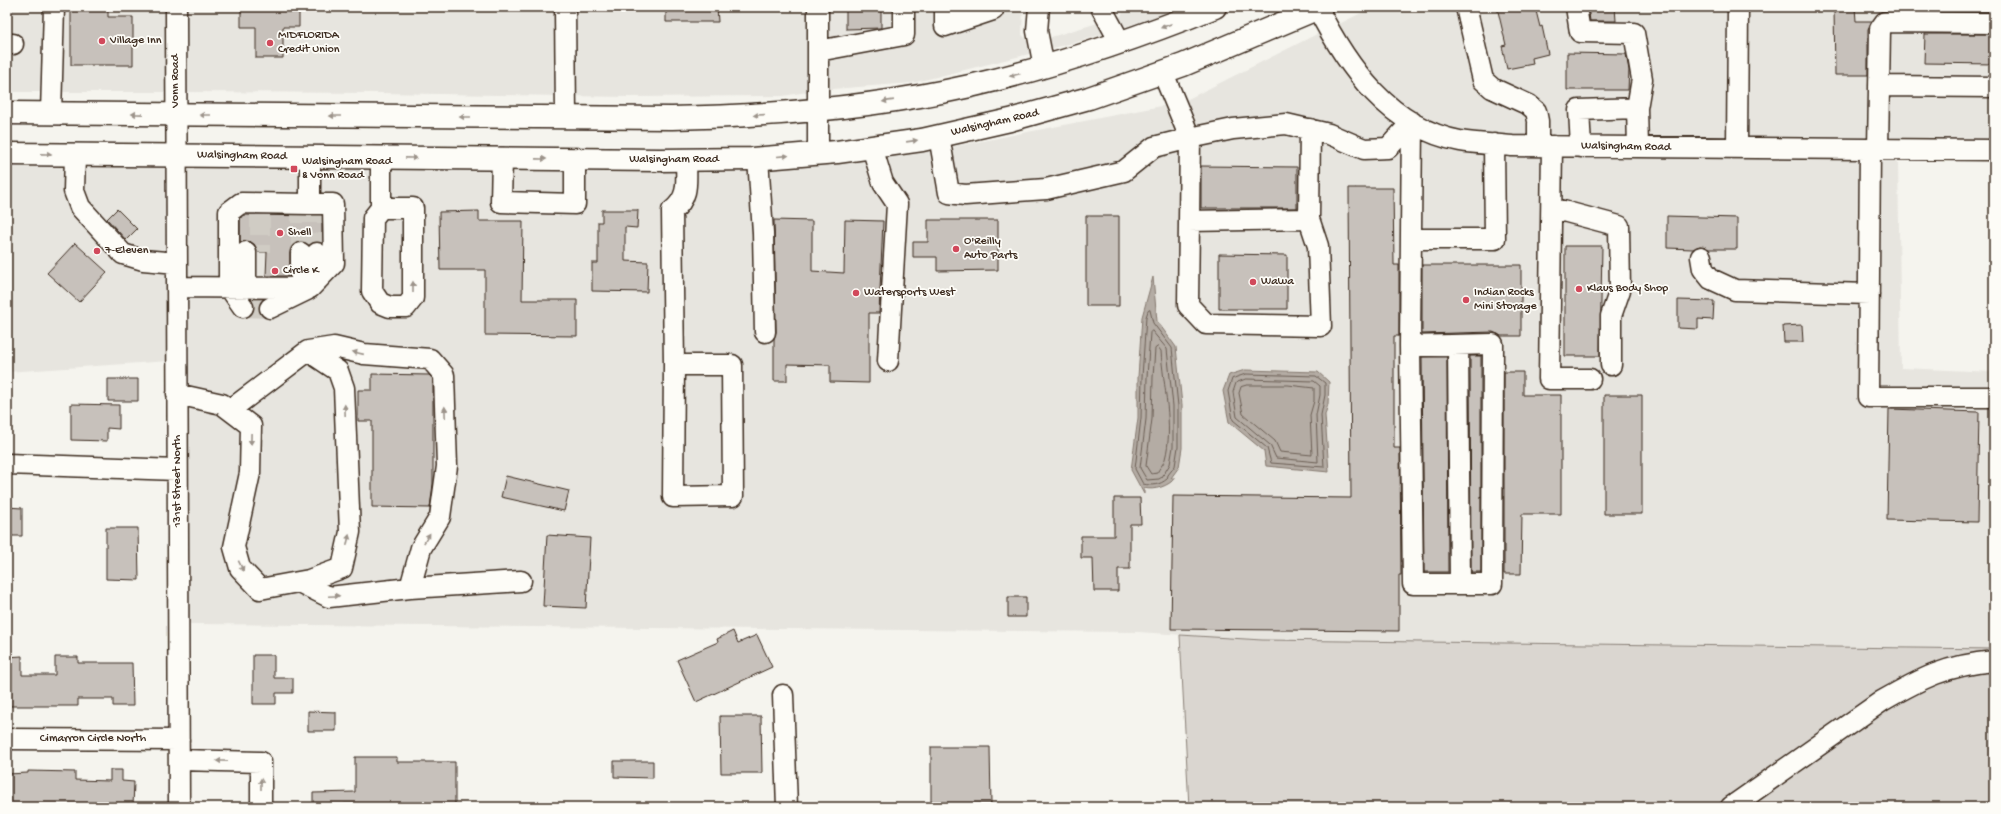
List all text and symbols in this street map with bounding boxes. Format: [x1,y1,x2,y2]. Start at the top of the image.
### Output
one-way arrow [1159,24,1171,30]
place label: MIDFLORIDA Credit Union [278,29,340,57]
place label: Village Inn [109,34,162,48]
marker: Village Inn [97,36,107,46]
marker: MIDFLORIDA Credit Union [265,38,275,48]
street label: Vonn Road [169,53,183,109]
one-way arrow [1009,72,1021,78]
one-way arrow [882,98,894,104]
street label: Walsingham Road [950,106,1041,140]
one-way arrow [130,111,143,117]
one-way arrow [198,112,211,118]
one-way arrow [753,112,765,119]
one-way arrow [328,113,341,119]
one-way arrow [459,113,471,120]
one-way arrow [906,138,918,144]
street label: Walsingham Road [1581,139,1672,155]
street label: Walsingham Road [197,148,288,164]
one-way arrow [40,151,53,157]
street label: Walsingham Road [629,153,720,167]
one-way arrow [777,153,789,160]
place label: Walsingham Road & Vonn Road [302,155,393,183]
one-way arrow [405,155,418,161]
one-way arrow [535,156,548,162]
marker: Walsingham Road & Vonn Road [289,164,299,174]
place label: Shell [288,226,312,240]
marker: Shell [275,228,285,238]
place label: O'Reilly Auto Parts [964,235,1018,263]
place label: 7-Eleven [104,244,149,258]
marker: O'Reilly Auto Parts [951,244,961,254]
marker: 7-Eleven [92,246,102,256]
place label: Circle K [283,264,320,278]
marker: Circle K [270,266,280,276]
place label: Wawa [1261,275,1294,289]
marker: Wawa [1248,277,1258,287]
one-way arrow [410,280,416,293]
place label: Klaus Body Shop [1587,282,1668,296]
marker: Klaus Body Shop [1574,284,1584,294]
place label: Watersports West [864,286,956,300]
place label: Indian Rocks Mini Storage [1474,286,1538,314]
marker: Watersports West [851,288,861,298]
marker: Indian Rocks Mini Storage [1461,295,1471,305]
one-way arrow [352,349,364,355]
one-way arrow [342,403,348,416]
one-way arrow [442,405,448,418]
one-way arrow [248,433,254,446]
street label: 131st Street North [171,434,185,528]
one-way arrow [424,532,431,543]
one-way arrow [345,534,351,546]
one-way arrow [238,560,244,572]
one-way arrow [328,593,341,599]
street label: Cimarron Circle North [40,732,147,746]
one-way arrow [215,758,228,764]
one-way arrow [258,777,264,790]

